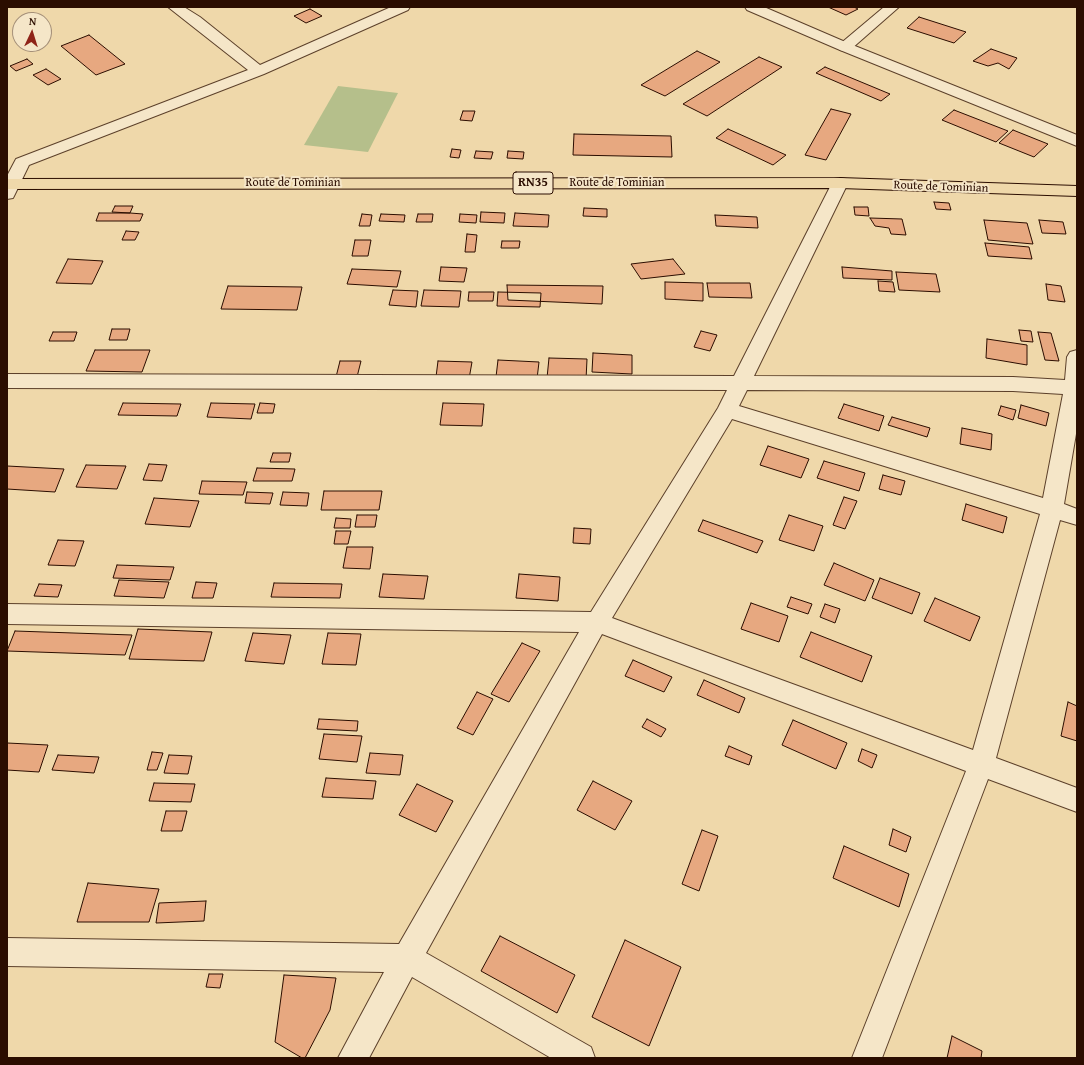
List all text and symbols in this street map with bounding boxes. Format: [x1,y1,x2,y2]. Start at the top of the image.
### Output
north arrow [12,12,52,52]
text: N [29,13,37,29]
road number: RN35 [513,172,553,194]
street label: Route de Tominian [246,176,340,190]
street label: Route de Tominian [570,176,664,190]
street label: Route de Tominian [893,178,989,196]

